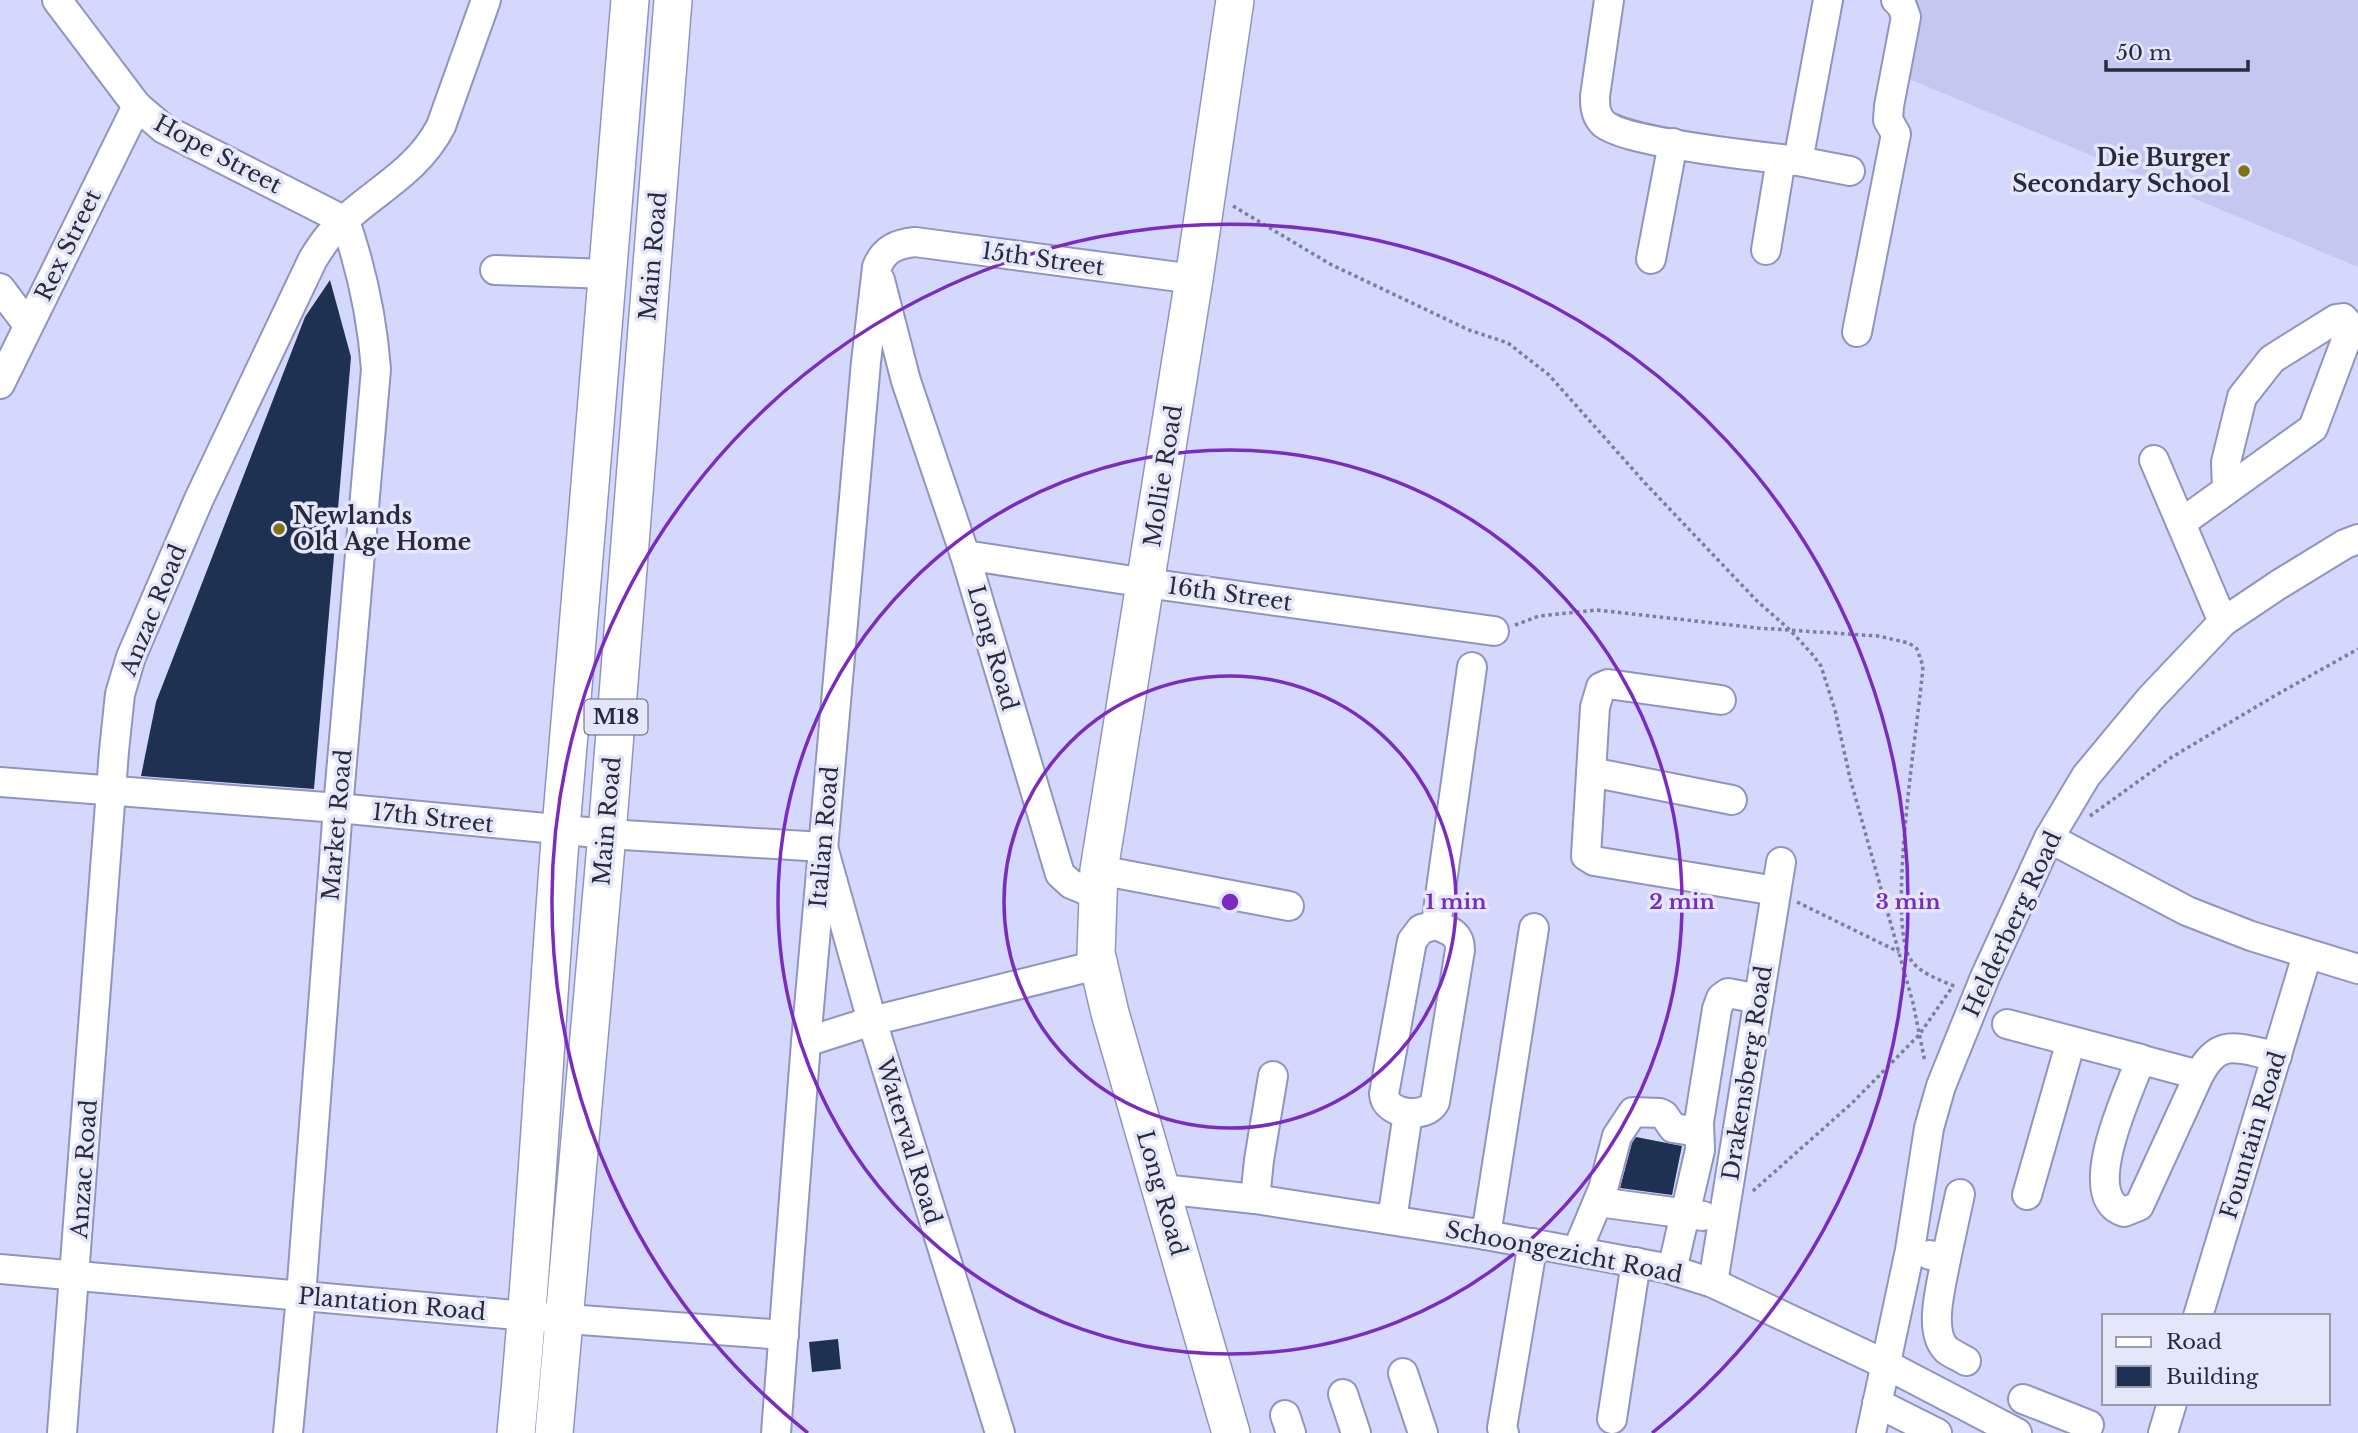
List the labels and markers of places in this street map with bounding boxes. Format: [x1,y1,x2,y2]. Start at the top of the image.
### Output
place label: Die Burger Secondary School [2012,144,2231,198]
marker: Die Burger Secondary School [2236,163,2252,179]
place label: Newlands Old Age Home [293,502,471,556]
marker: Newlands Old Age Home [271,521,287,537]
centre of rings [1218,890,1242,914]

